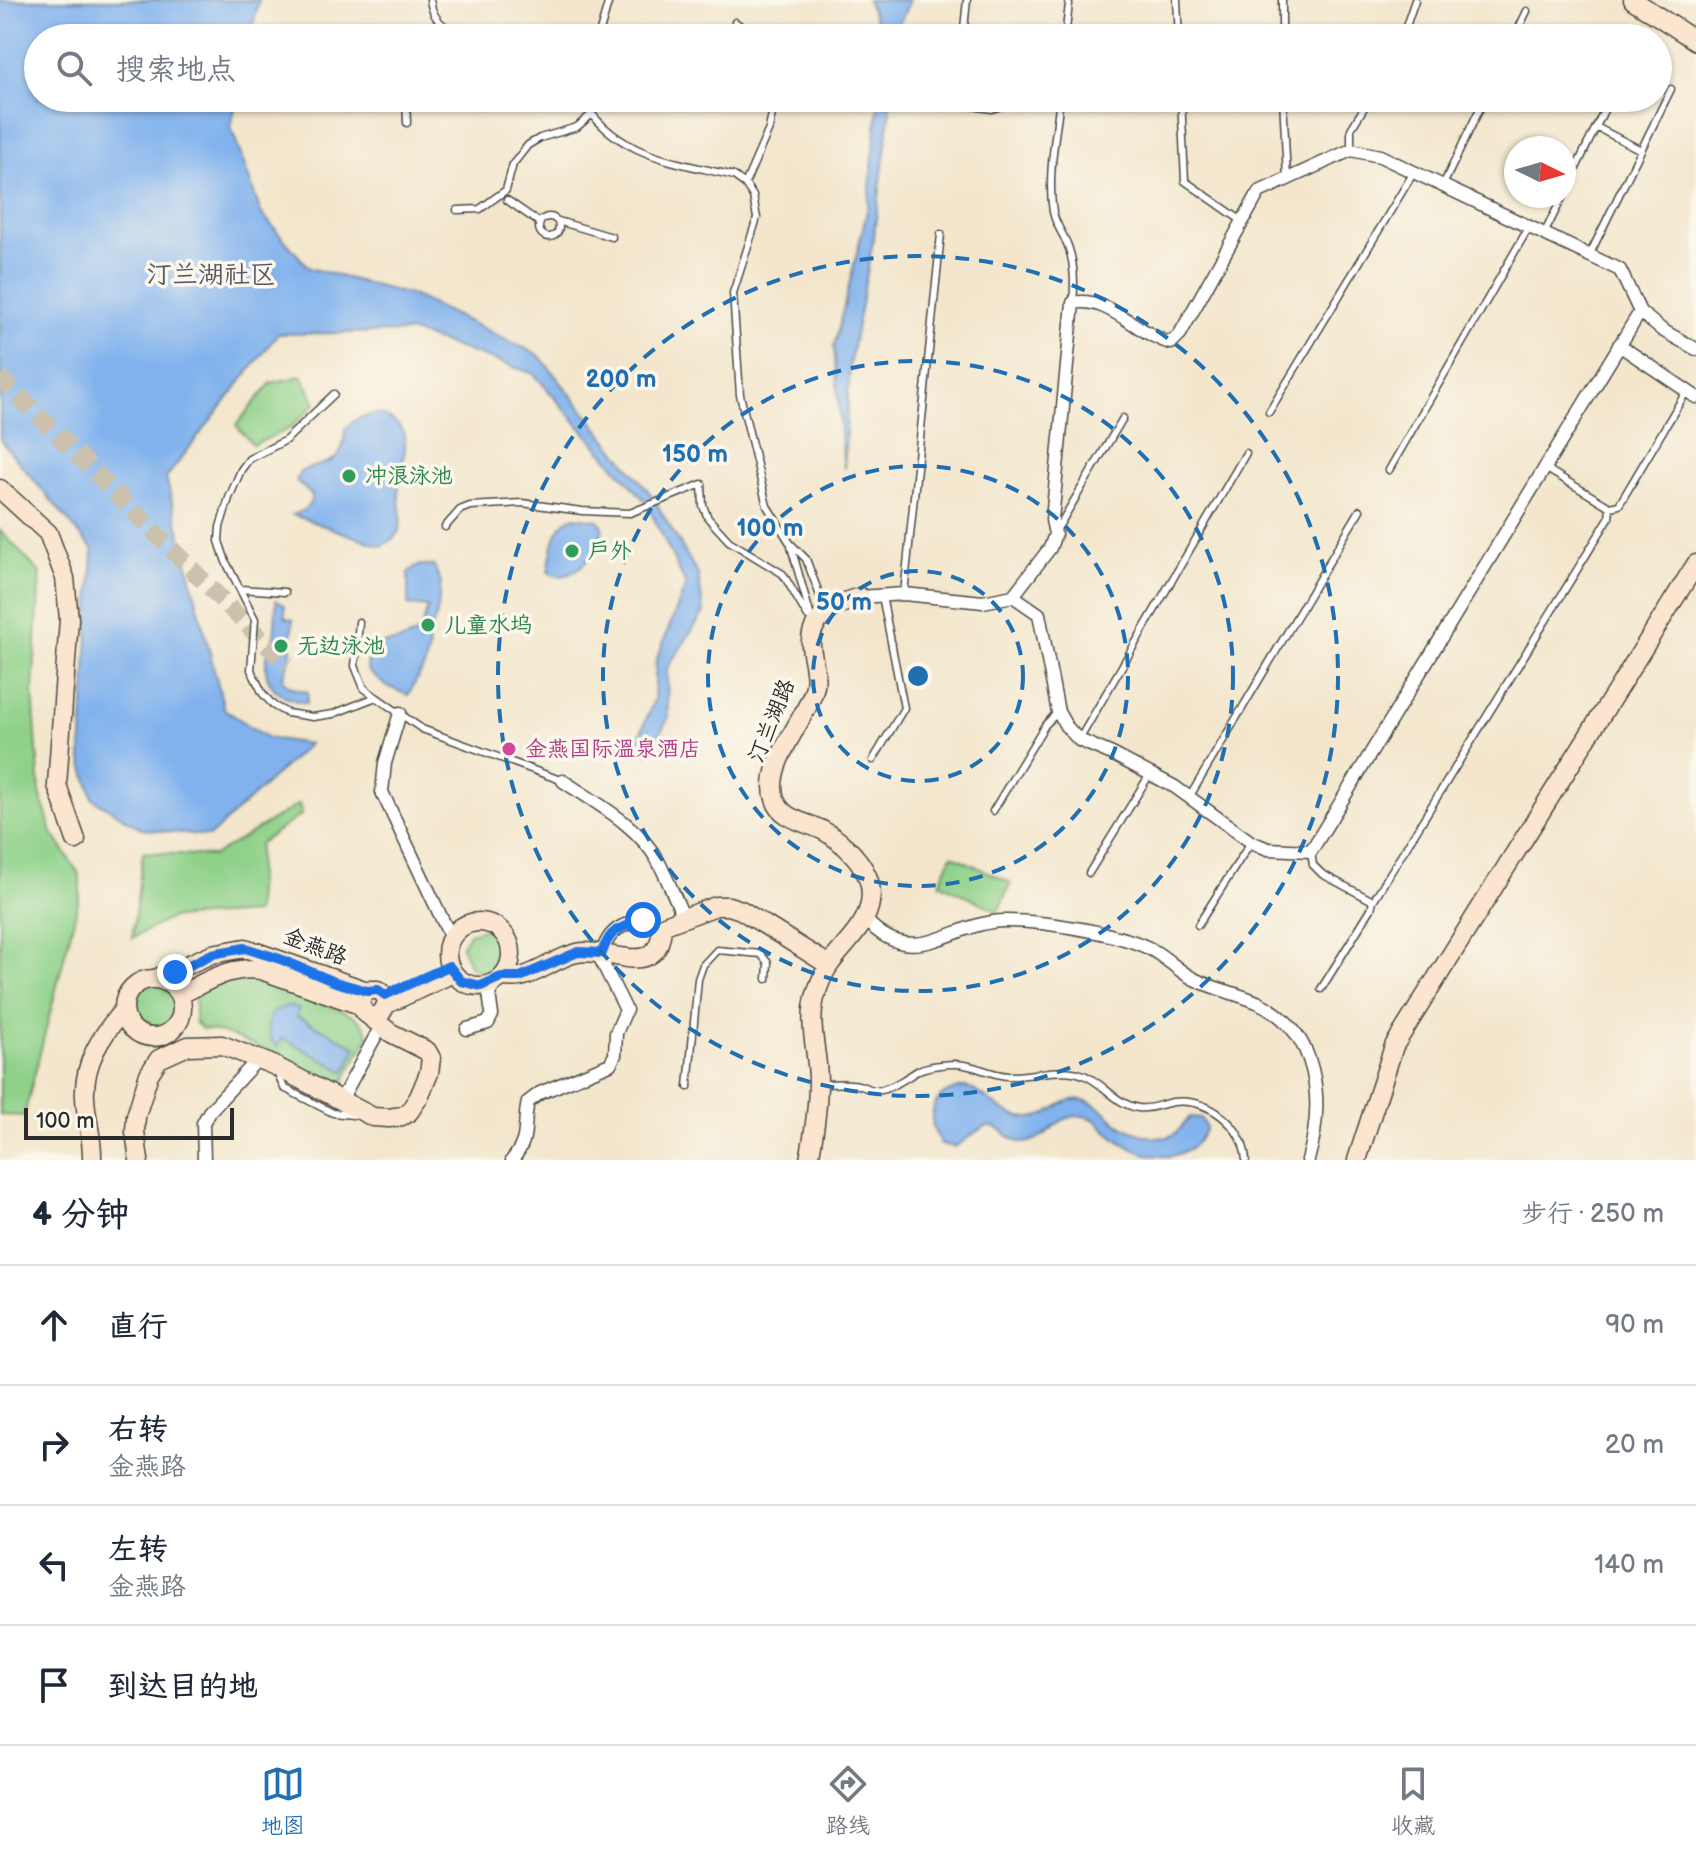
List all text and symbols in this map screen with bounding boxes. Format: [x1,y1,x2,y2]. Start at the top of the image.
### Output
search box [24,24,1672,112]
icon: search [52,46,96,90]
text: 搜索地点 [116,52,236,88]
north arrow [1504,136,1576,208]
district label: 汀兰湖社区 [146,260,276,291]
text: 200 m [586,365,656,394]
text: 150 m [662,440,728,469]
place label: 冲浪泳池 [365,463,453,490]
marker: 冲浪泳池 [340,467,358,485]
text: 100 m [737,514,803,543]
place label: 户外 [588,538,632,565]
marker: 户外 [563,542,581,560]
text: 50 m [816,588,872,617]
place label: 儿童水坞 [444,612,532,639]
marker: 儿童水坞 [419,616,437,634]
place label: 无边泳池 [297,633,385,660]
marker: 无边泳池 [272,637,290,655]
centre of rings [904,662,932,690]
street label: 汀兰湖路 [743,675,801,767]
place label: 金燕国际温泉酒店 [525,736,701,763]
marker: 金燕国际温泉酒店 [500,740,518,758]
route start [625,902,661,938]
street label: 金燕路 [279,923,351,971]
route end [157,954,193,990]
scale bar [24,1104,234,1140]
text: 100 m [36,1108,95,1135]
text: 4 分钟 [32,1194,129,1235]
text: 步行 · 250 m [1521,1199,1664,1230]
icon: ahead [32,1303,76,1347]
text: 直行 [108,1309,168,1345]
text: 90 m [1605,1310,1664,1341]
text: 右转 [108,1412,168,1448]
icon: right [32,1423,76,1467]
text: 20 m [1605,1430,1664,1461]
text: 金燕路 [108,1452,186,1483]
text: 左转 [108,1532,168,1568]
icon: left [32,1543,76,1587]
text: 140 m [1594,1550,1664,1581]
text: 金燕路 [108,1572,186,1603]
icon: arrive [32,1663,76,1707]
text: 到达目的地 [108,1669,258,1705]
tab: 地图 [261,1762,305,1840]
tab: 路线 [826,1762,870,1840]
tab: 收藏 [1391,1762,1435,1840]

